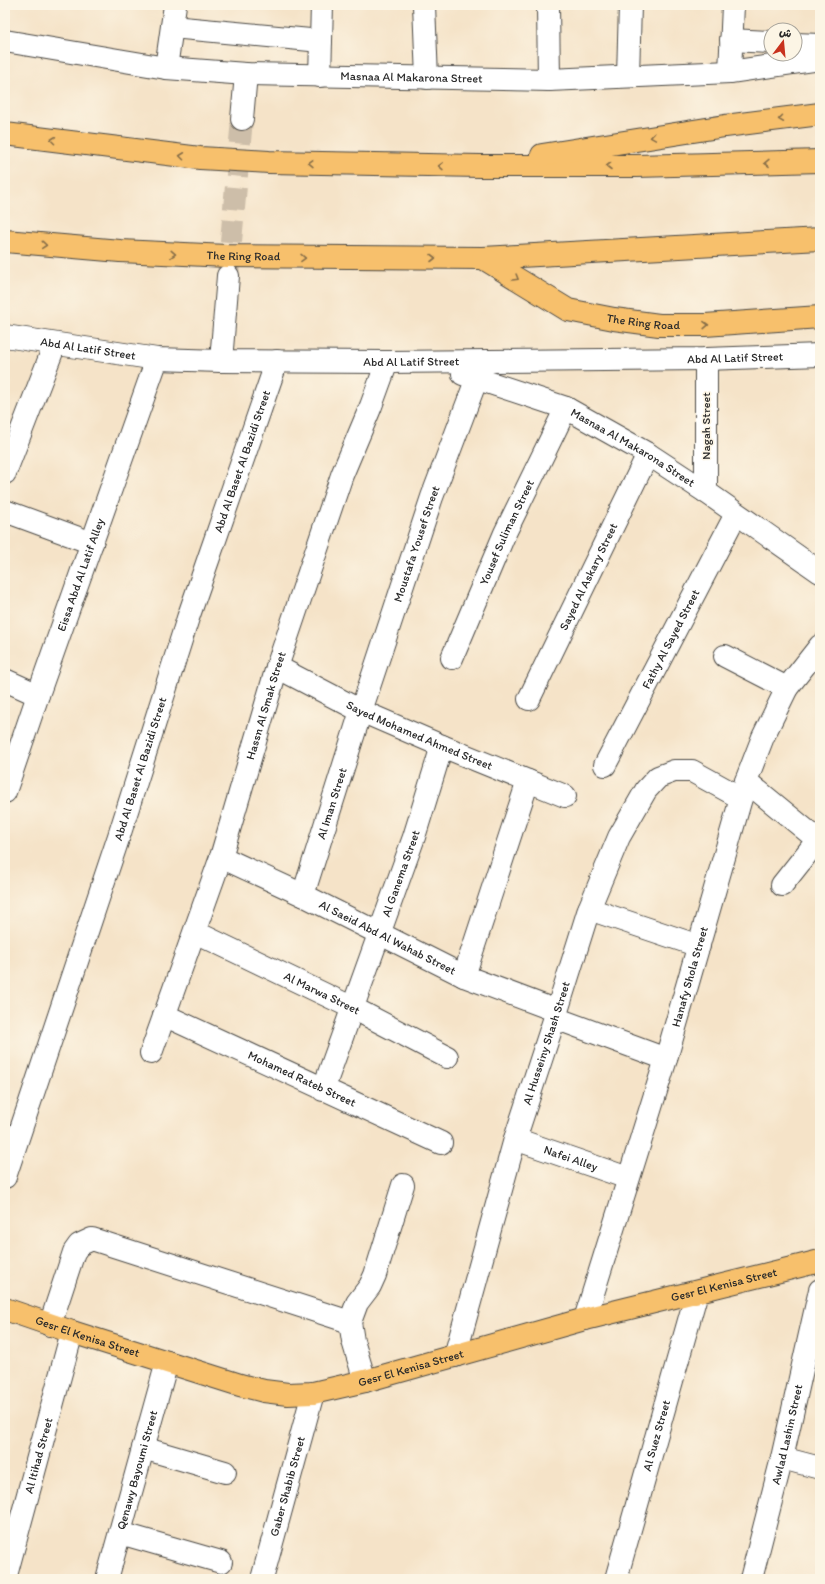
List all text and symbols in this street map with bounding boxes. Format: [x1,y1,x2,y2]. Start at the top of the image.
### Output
north arrow [763,22,803,62]
text: ش [778,25,793,41]
street label: Masnaa Al Makarona Street [340,69,483,86]
one-way arrow [778,114,784,123]
one-way arrow [650,132,656,141]
one-way arrow [49,136,56,145]
one-way arrow [178,152,185,161]
one-way arrow [308,159,314,167]
one-way arrow [764,159,770,167]
one-way arrow [438,161,444,170]
one-way arrow [606,162,612,170]
one-way arrow [41,240,47,249]
street label: The Ring Road [206,248,281,263]
one-way arrow [170,249,177,258]
one-way arrow [300,253,306,262]
one-way arrow [430,254,436,262]
one-way arrow [512,274,519,281]
street label: The Ring Road [605,311,680,332]
one-way arrow [703,321,709,329]
street label: Abd Al Latif Street [40,334,137,363]
street label: Abd Al Latif Street [687,349,784,366]
street label: Abd Al Latif Street [363,354,460,369]
street label: Abd Al Baset Al Bazidi Street [211,388,274,534]
street label: Nagah Street [699,392,713,460]
street label: Masnaa Al Makarona Street [568,405,698,490]
street label: Yousef Suliman Street [477,477,537,587]
street label: Moustafa Yousef Street [391,483,443,604]
street label: Eissa Abd Al Latif Alley [54,516,107,633]
street label: Sayed Al Askary Street [556,520,621,633]
street label: Fathy Al Sayed Street [639,587,703,691]
street label: Hassn Al Smak Street [243,649,289,761]
street label: Abd Al Baset Al Bazidi Street [111,695,170,842]
street label: Sayed Mohamed Ahmed Street [344,697,495,773]
street label: Al Iman Street [314,765,350,841]
street label: Al Ganema Street [379,828,423,919]
street label: Al Saeid Abd Al Wahab Street [317,897,459,978]
street label: Hanafy Shola Street [669,924,711,1029]
street label: Al Marwa Street [282,969,363,1018]
street label: Al Husseiny Shash Street [520,979,573,1107]
street label: Mohamed Rateb Street [246,1048,359,1110]
street label: Nafei Alley [542,1142,600,1174]
street label: Gesr El Kenisa Street [669,1265,779,1305]
street label: Gesr El Kenisa Street [34,1313,142,1360]
street label: Gesr El Kenisa Street [357,1346,466,1389]
street label: Awlad Lashin Street [768,1383,806,1486]
street label: Al Suez Street [640,1398,673,1473]
street label: Qenawy Bayoumi Street [114,1408,160,1531]
street label: Al Itihad Street [22,1415,56,1495]
street label: Gaber Shabib Street [267,1434,308,1538]

